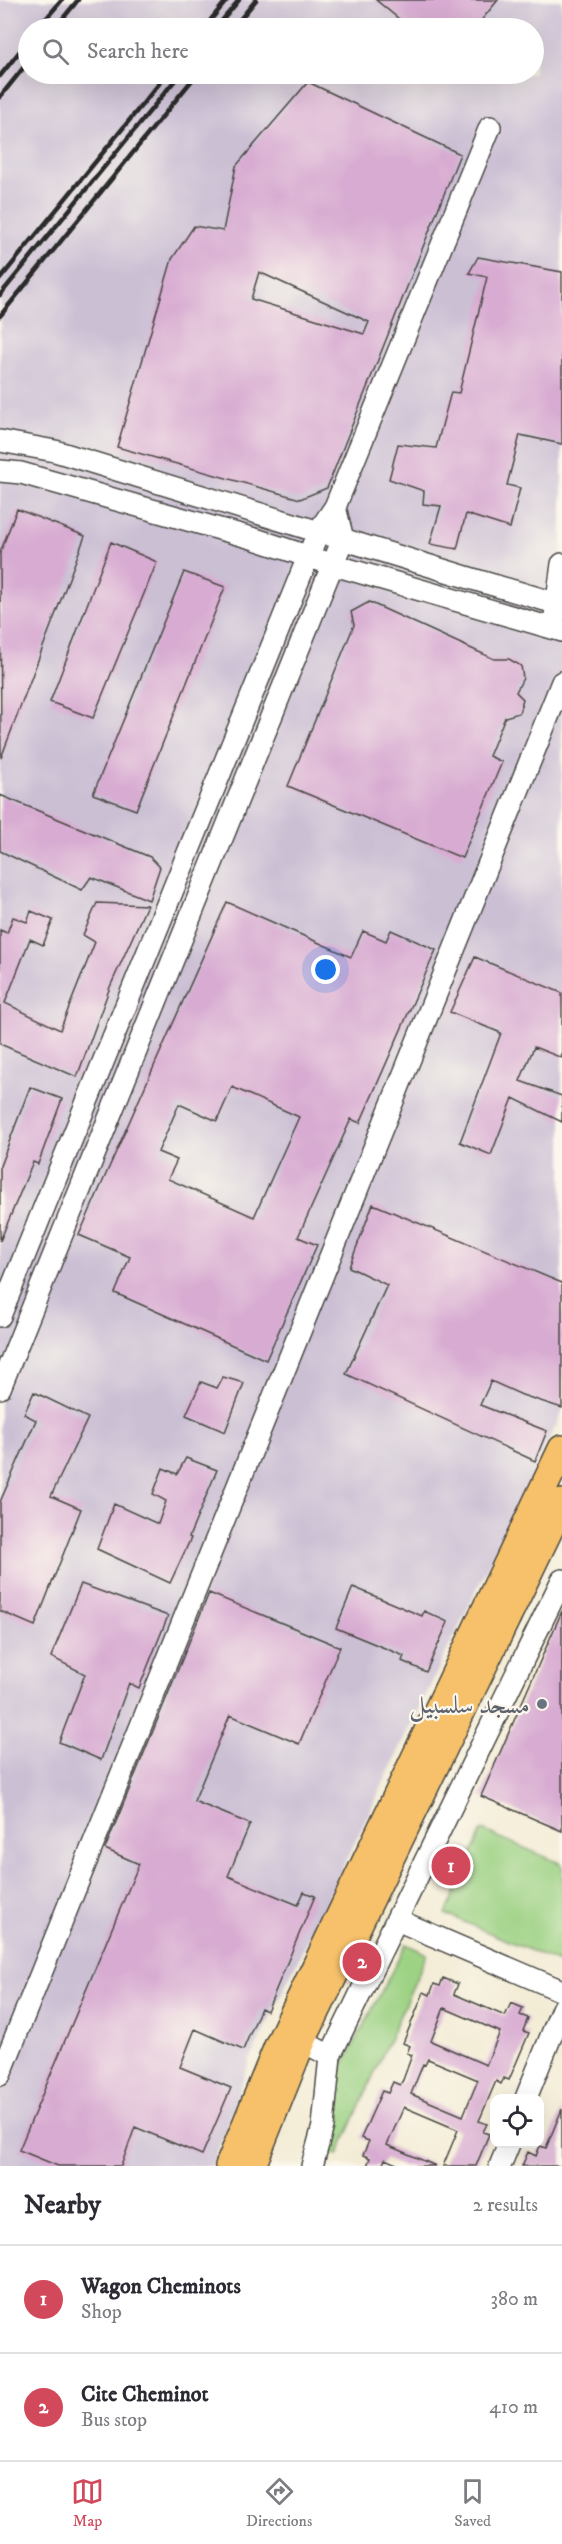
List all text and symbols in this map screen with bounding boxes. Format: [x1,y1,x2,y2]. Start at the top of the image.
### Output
search box [18,18,544,84]
icon: search [39,35,72,68]
text: Search here [87,38,189,65]
your location [311,955,340,984]
place label: مسجد سلسبيل [409,1689,530,1722]
marker: مسجد سلسبيل [535,1697,549,1711]
pin: 1 [432,1844,470,1888]
pin: 2 [342,1940,382,1984]
map controls [490,2094,544,2148]
button: locate [490,2094,544,2148]
text: Nearby [24,2189,101,2222]
text: 2 results [473,2193,538,2218]
text: Wagon Cheminots [81,2273,241,2300]
text: 1 [40,2287,47,2312]
text: 380 m [490,2287,538,2312]
text: Shop [81,2300,122,2325]
text: Cite Cheminot [81,2381,209,2408]
text: 2 [39,2395,48,2420]
text: 410 m [489,2395,538,2420]
text: Bus stop [81,2408,147,2433]
tab: Map [71,2475,104,2531]
tab: Directions [246,2475,312,2531]
tab: Saved [454,2475,491,2531]

